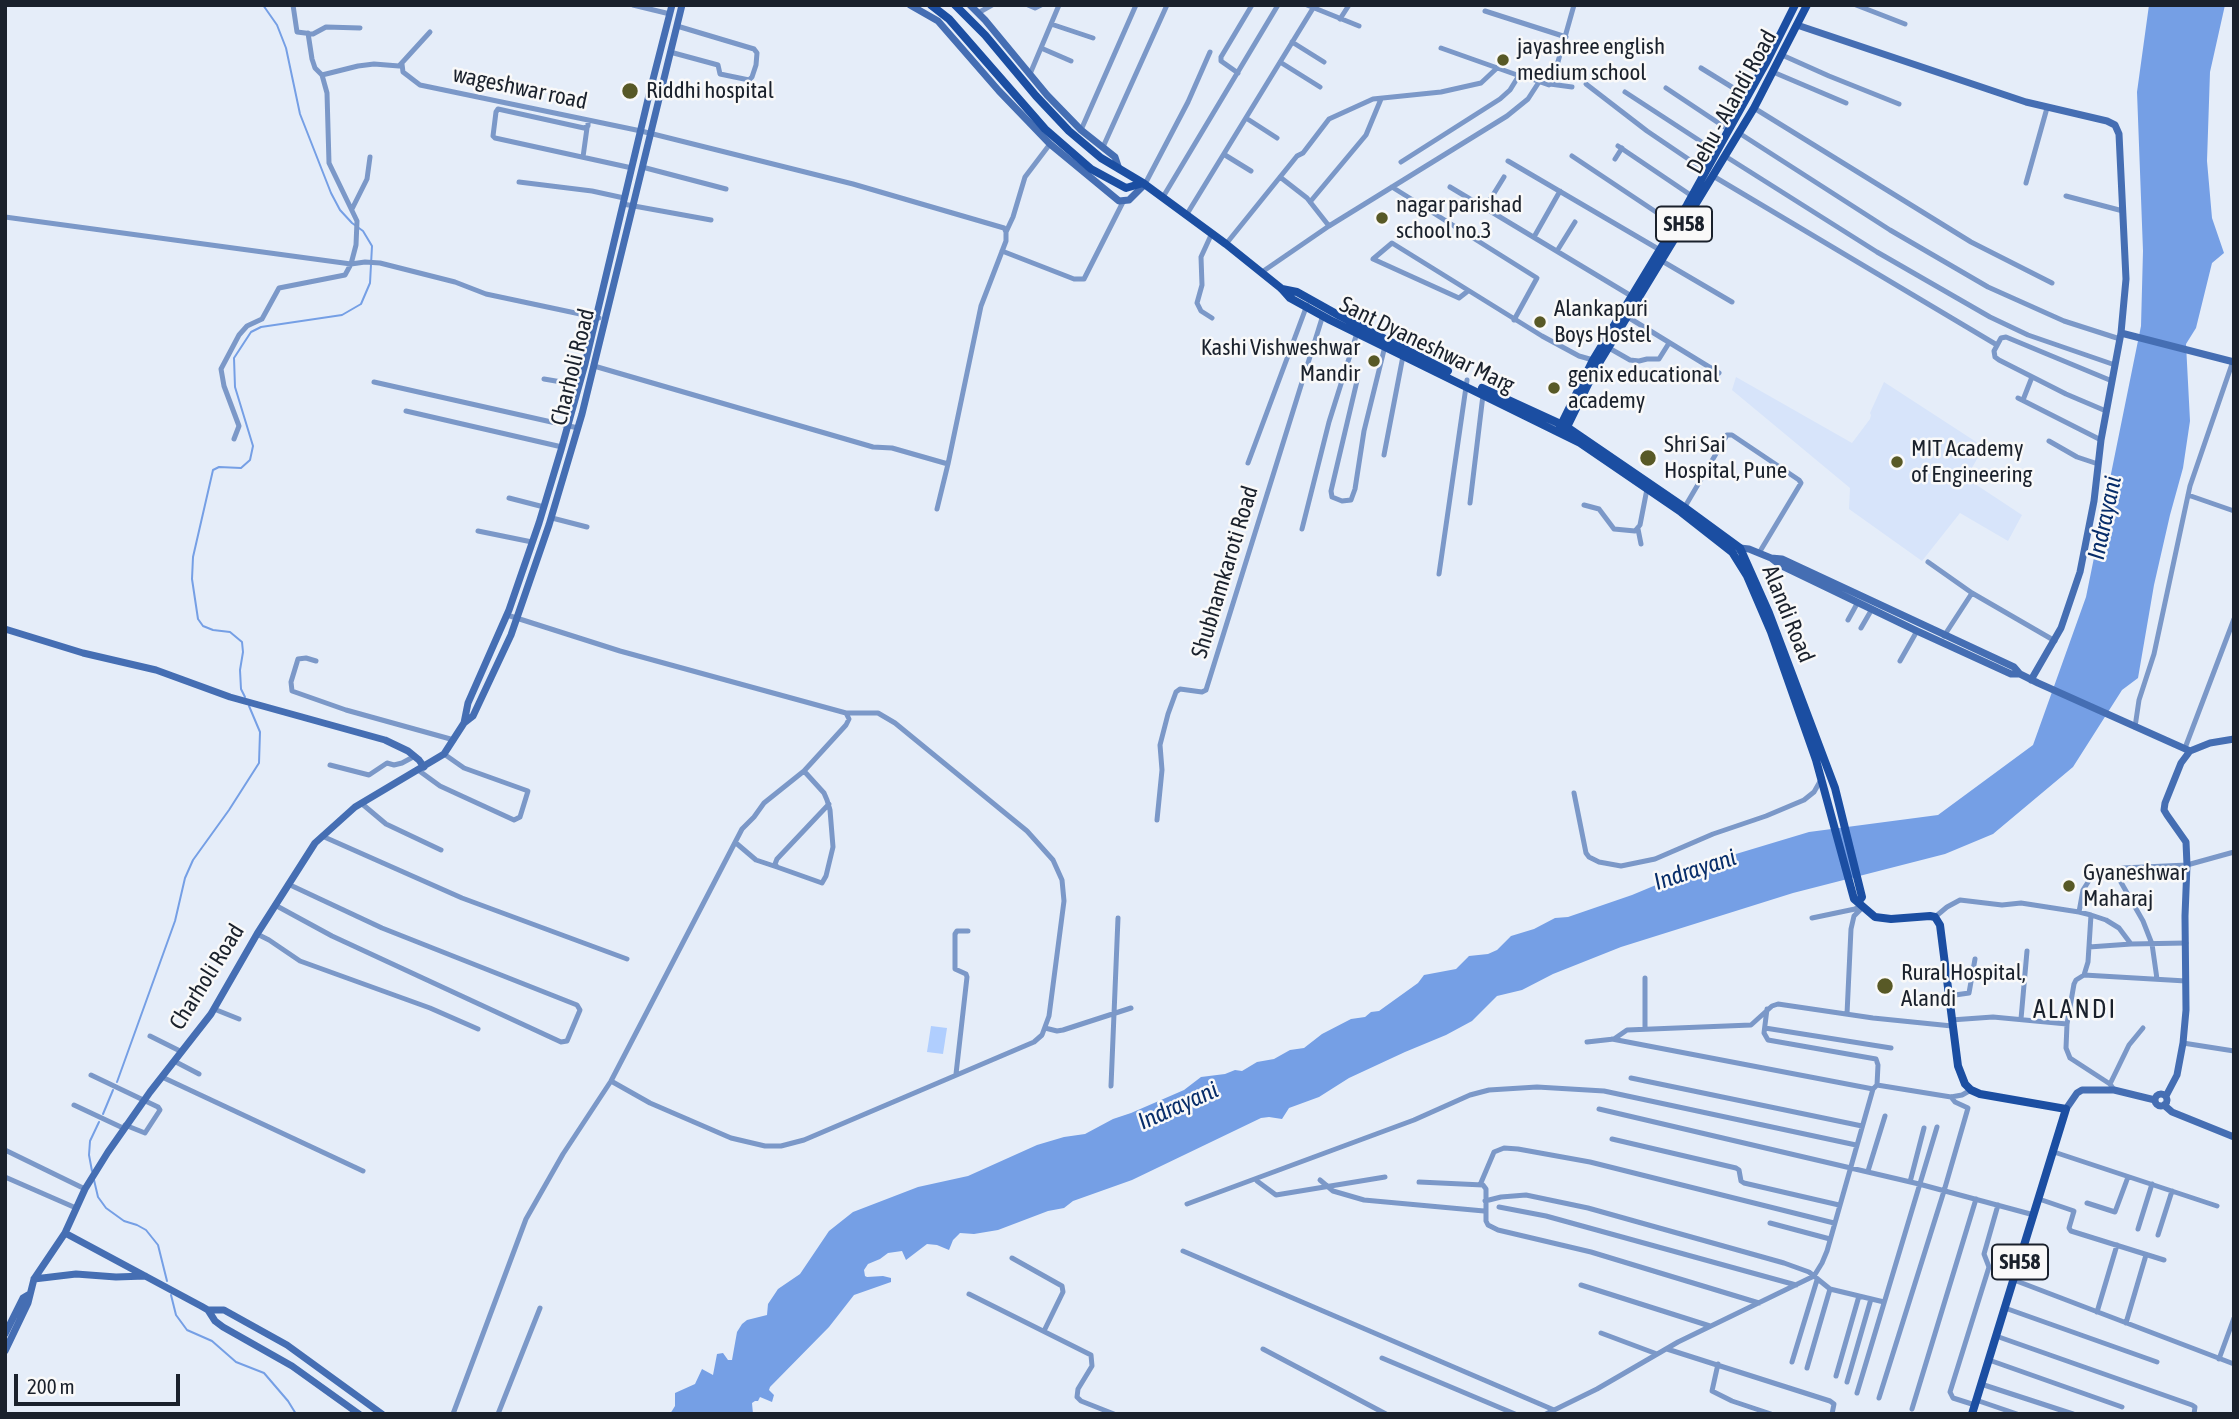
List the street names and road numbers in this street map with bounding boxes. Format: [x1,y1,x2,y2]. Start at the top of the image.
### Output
street label: Dehu - Alandi Road [1681,25,1783,179]
street label: wageshwar road [450,60,590,116]
road number: SH58 [1656,206,1712,242]
street label: Sant Dyaneshwar Marg [1335,291,1519,399]
street label: Charholi Road [545,306,601,428]
street label: Shubhamkaroti Road [1186,483,1264,661]
street label: Alandi Road [1756,561,1820,667]
street label: Charholi Road [164,919,250,1035]
road number: SH58 [1992,1244,2048,1280]

